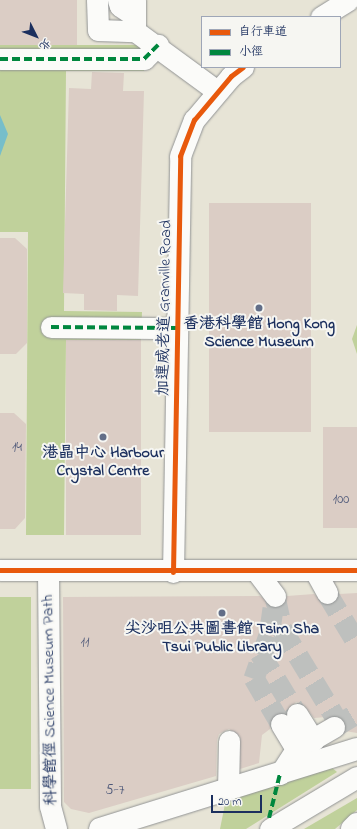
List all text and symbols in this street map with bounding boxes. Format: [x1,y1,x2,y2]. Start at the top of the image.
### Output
north arrow [16,16,56,56]
legend [201,16,341,68]
text: 自行車道 [239,23,287,41]
text: 北 [35,35,55,53]
text: 小徑 [239,43,263,61]
street label: 加連威老道 Granville Road [154,220,176,396]
marker: 香港科學館 Hong Kong Science Museum [254,303,264,313]
place label: 香港科學館 Hong Kong Science Museum [183,314,335,352]
marker: 港晶中心 Harbour Crystal Centre [98,432,108,442]
house number: 14 [12,440,22,456]
place label: 港晶中心 Harbour Crystal Centre [42,443,164,481]
house number: 100 [333,492,349,508]
street label: 科學館徑 Science Museum Path [39,594,61,806]
marker: 尖沙咀公共圖書館 Tsim Sha Tsui Public Library [217,608,227,618]
place label: 尖沙咀公共圖書館 Tsim Sha Tsui Public Library [125,619,319,657]
house number: 11 [81,635,89,651]
house number: 5-7 [105,783,125,799]
scale bar [213,787,264,813]
text: 20 m [218,793,241,811]

